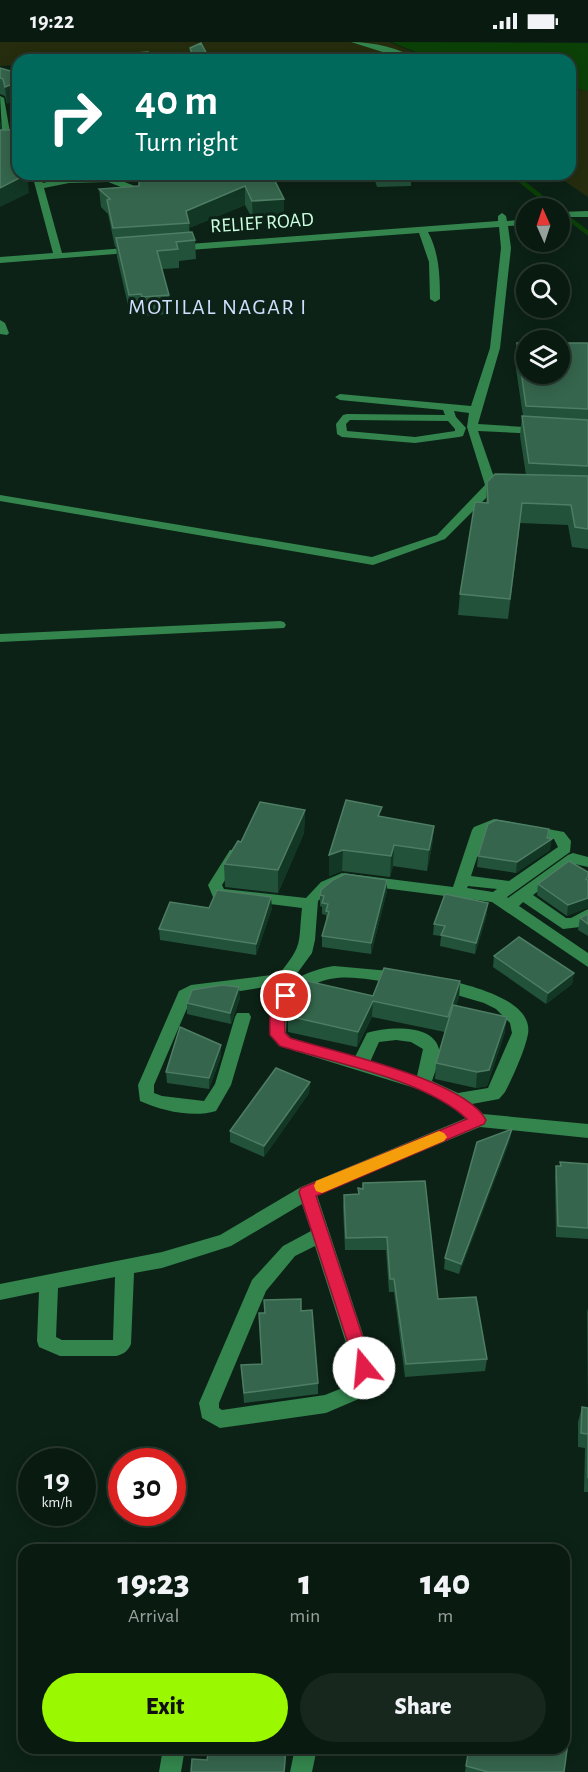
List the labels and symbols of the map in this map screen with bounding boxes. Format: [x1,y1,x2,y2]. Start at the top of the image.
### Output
north arrow [516,198,570,252]
street label: RELIEF ROAD [210,209,315,237]
district label: MOTILAL NAGAR I [128,296,308,318]
pin [260,970,311,1021]
position arrow [332,1336,396,1400]
speed limit sign: 30 [108,1448,186,1526]

